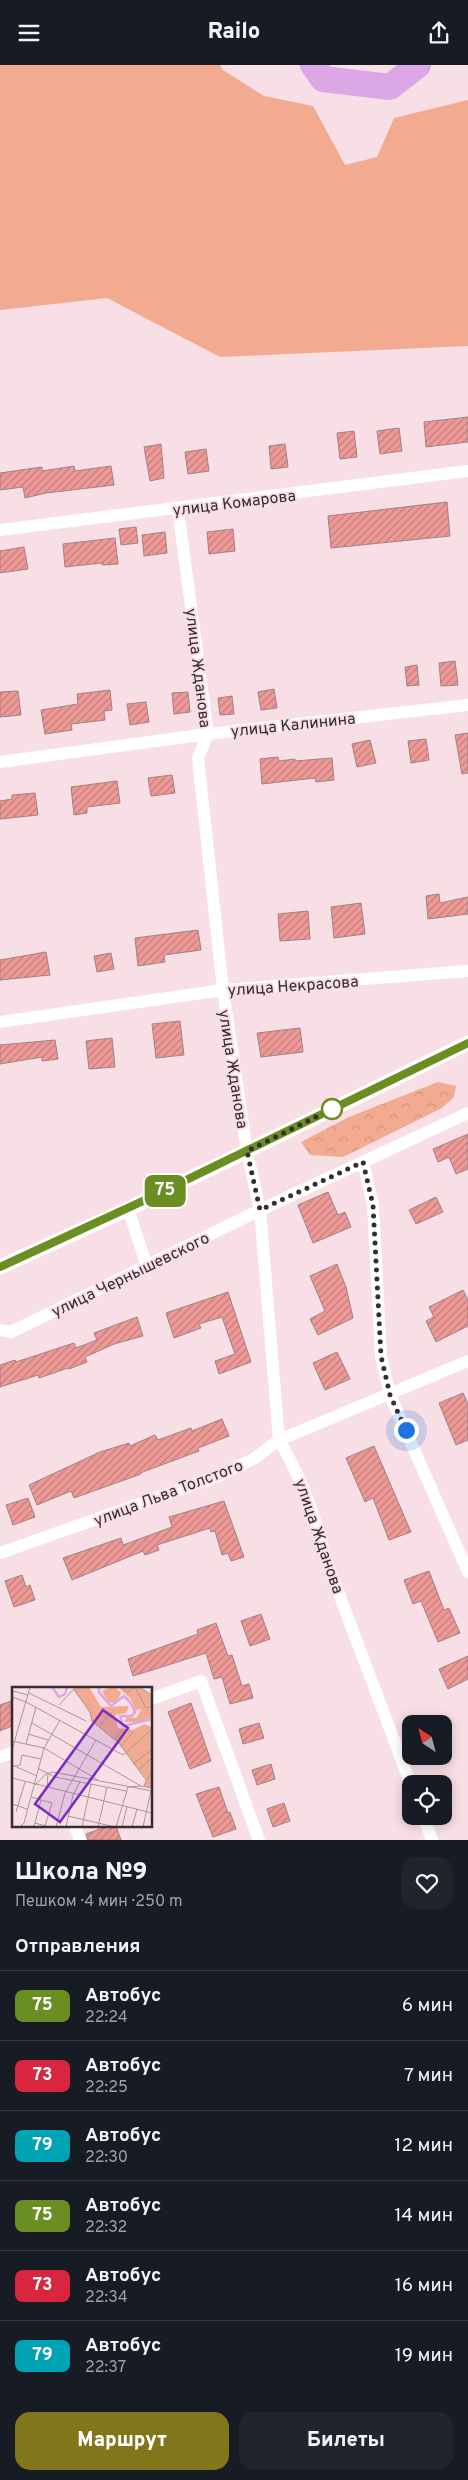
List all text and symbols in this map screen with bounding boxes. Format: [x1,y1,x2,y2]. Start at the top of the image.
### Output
icon: menu [15,19,43,47]
text: Railo [208,19,260,46]
icon: share [425,19,453,47]
street label: улица Комарова [172,487,297,521]
street label: улица Жданова [180,607,214,729]
street label: улица Калинина [230,709,357,742]
street label: улица Некрасова [227,972,359,1002]
street label: улица Жданова [213,1008,251,1130]
unlabelled marker [321,1098,343,1120]
line badge: 75 [142,1175,188,1207]
text: 75 [155,1179,175,1202]
street label: улица Чернышевского [49,1229,213,1323]
your location [394,1418,419,1443]
street label: улица Льва Толстого [91,1456,246,1532]
street label: улица Жданова [289,1477,347,1597]
inset map [12,1687,152,1827]
north arrow [402,1715,452,1765]
map controls [402,1715,452,1825]
button: locate [402,1775,452,1825]
button: heart [401,1857,453,1909]
text: Школа №9 [15,1858,147,1888]
text: Пешком · 4 мин · 250 m [15,1892,183,1912]
text: Отправления [15,1935,141,1959]
text: Автобус [85,1984,161,2008]
text: 75 [32,1994,53,2017]
text: 6 мин [402,1994,453,2018]
text: 22:24 [85,2008,128,2028]
text: Автобус [85,2054,161,2078]
text: 73 [32,2064,53,2087]
text: 7 мин [404,2064,453,2088]
text: 22:25 [85,2078,128,2098]
text: Автобус [85,2124,161,2148]
text: 79 [32,2134,53,2157]
text: 12 мин [394,2134,453,2158]
text: 22:30 [85,2148,128,2168]
text: Автобус [85,2194,161,2218]
text: 75 [32,2204,53,2227]
text: 14 мин [395,2204,453,2228]
text: 22:32 [85,2218,127,2238]
text: Автобус [85,2264,161,2288]
text: 73 [32,2274,53,2297]
text: 16 мин [395,2274,453,2298]
text: 22:34 [85,2288,128,2308]
text: Автобус [85,2334,161,2358]
text: 79 [32,2344,53,2367]
text: 19 мин [395,2344,453,2368]
text: 22:37 [85,2358,126,2378]
button: Маршрут [15,2412,229,2470]
button: Билеты [239,2412,453,2470]

